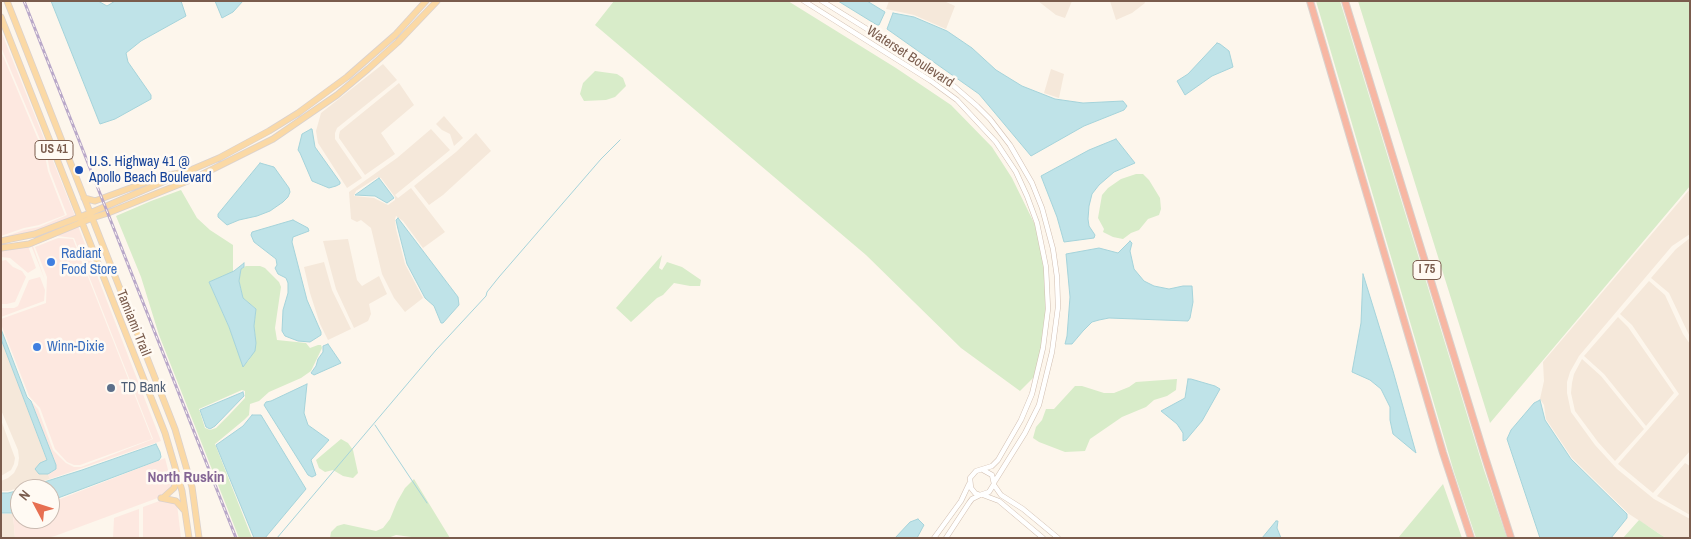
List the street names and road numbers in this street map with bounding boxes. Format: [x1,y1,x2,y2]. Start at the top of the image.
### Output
street label: Waterset Boulevard [863,23,957,91]
road number: US 41 [35,140,73,160]
road number: I 75 [1413,260,1441,280]
street label: Tamiami Trail [112,287,154,359]

